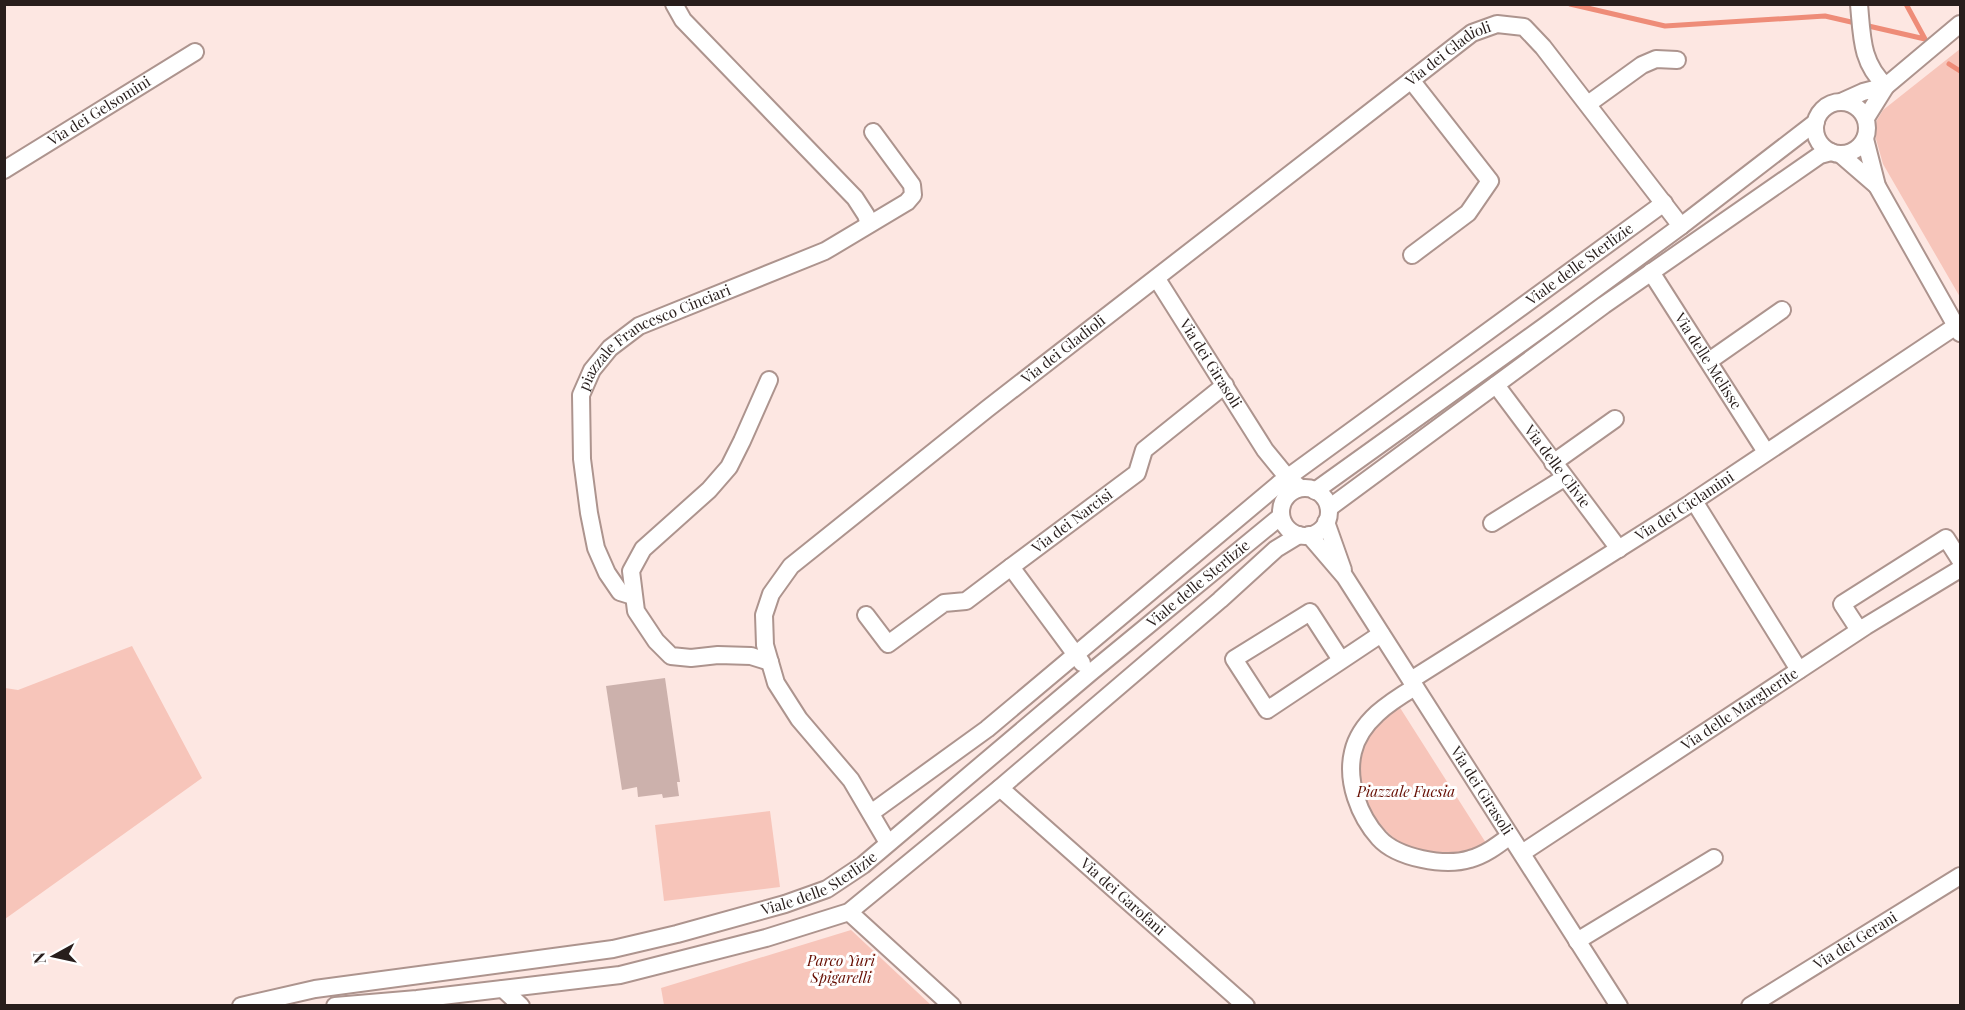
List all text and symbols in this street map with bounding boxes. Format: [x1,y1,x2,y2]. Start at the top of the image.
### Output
street label: Via dei Gladioli [1400,16,1494,91]
street label: Via dei Gelsomini [43,71,154,150]
street label: Viale delle Sterlizie [1521,218,1637,310]
street label: piazzale Francesco Cinciari [573,279,734,393]
street label: Via delle Melisse [1670,308,1747,413]
street label: Via dei Gladioli [1016,310,1109,388]
street label: Via dei Girasoli [1175,314,1247,412]
street label: Via delle Clivie [1520,420,1596,512]
street label: Via dei Ciclamini [1630,466,1738,546]
street label: Via dei Narcisi [1027,483,1117,558]
street label: Viale delle Sterlizie [1141,535,1254,632]
street label: Via delle Margherite [1676,663,1802,755]
street label: Via dei Girasoli [1446,741,1518,839]
park label: Piazzale Fucsia [1356,781,1455,801]
street label: Viale delle Sterlizie [758,847,881,919]
street label: Via dei Garofani [1076,852,1171,940]
street label: Via dei Gerani [1809,906,1901,974]
north arrow [24,926,84,986]
park label: Parco Yuri Spigarelli [806,950,875,987]
text: N [27,951,50,965]

